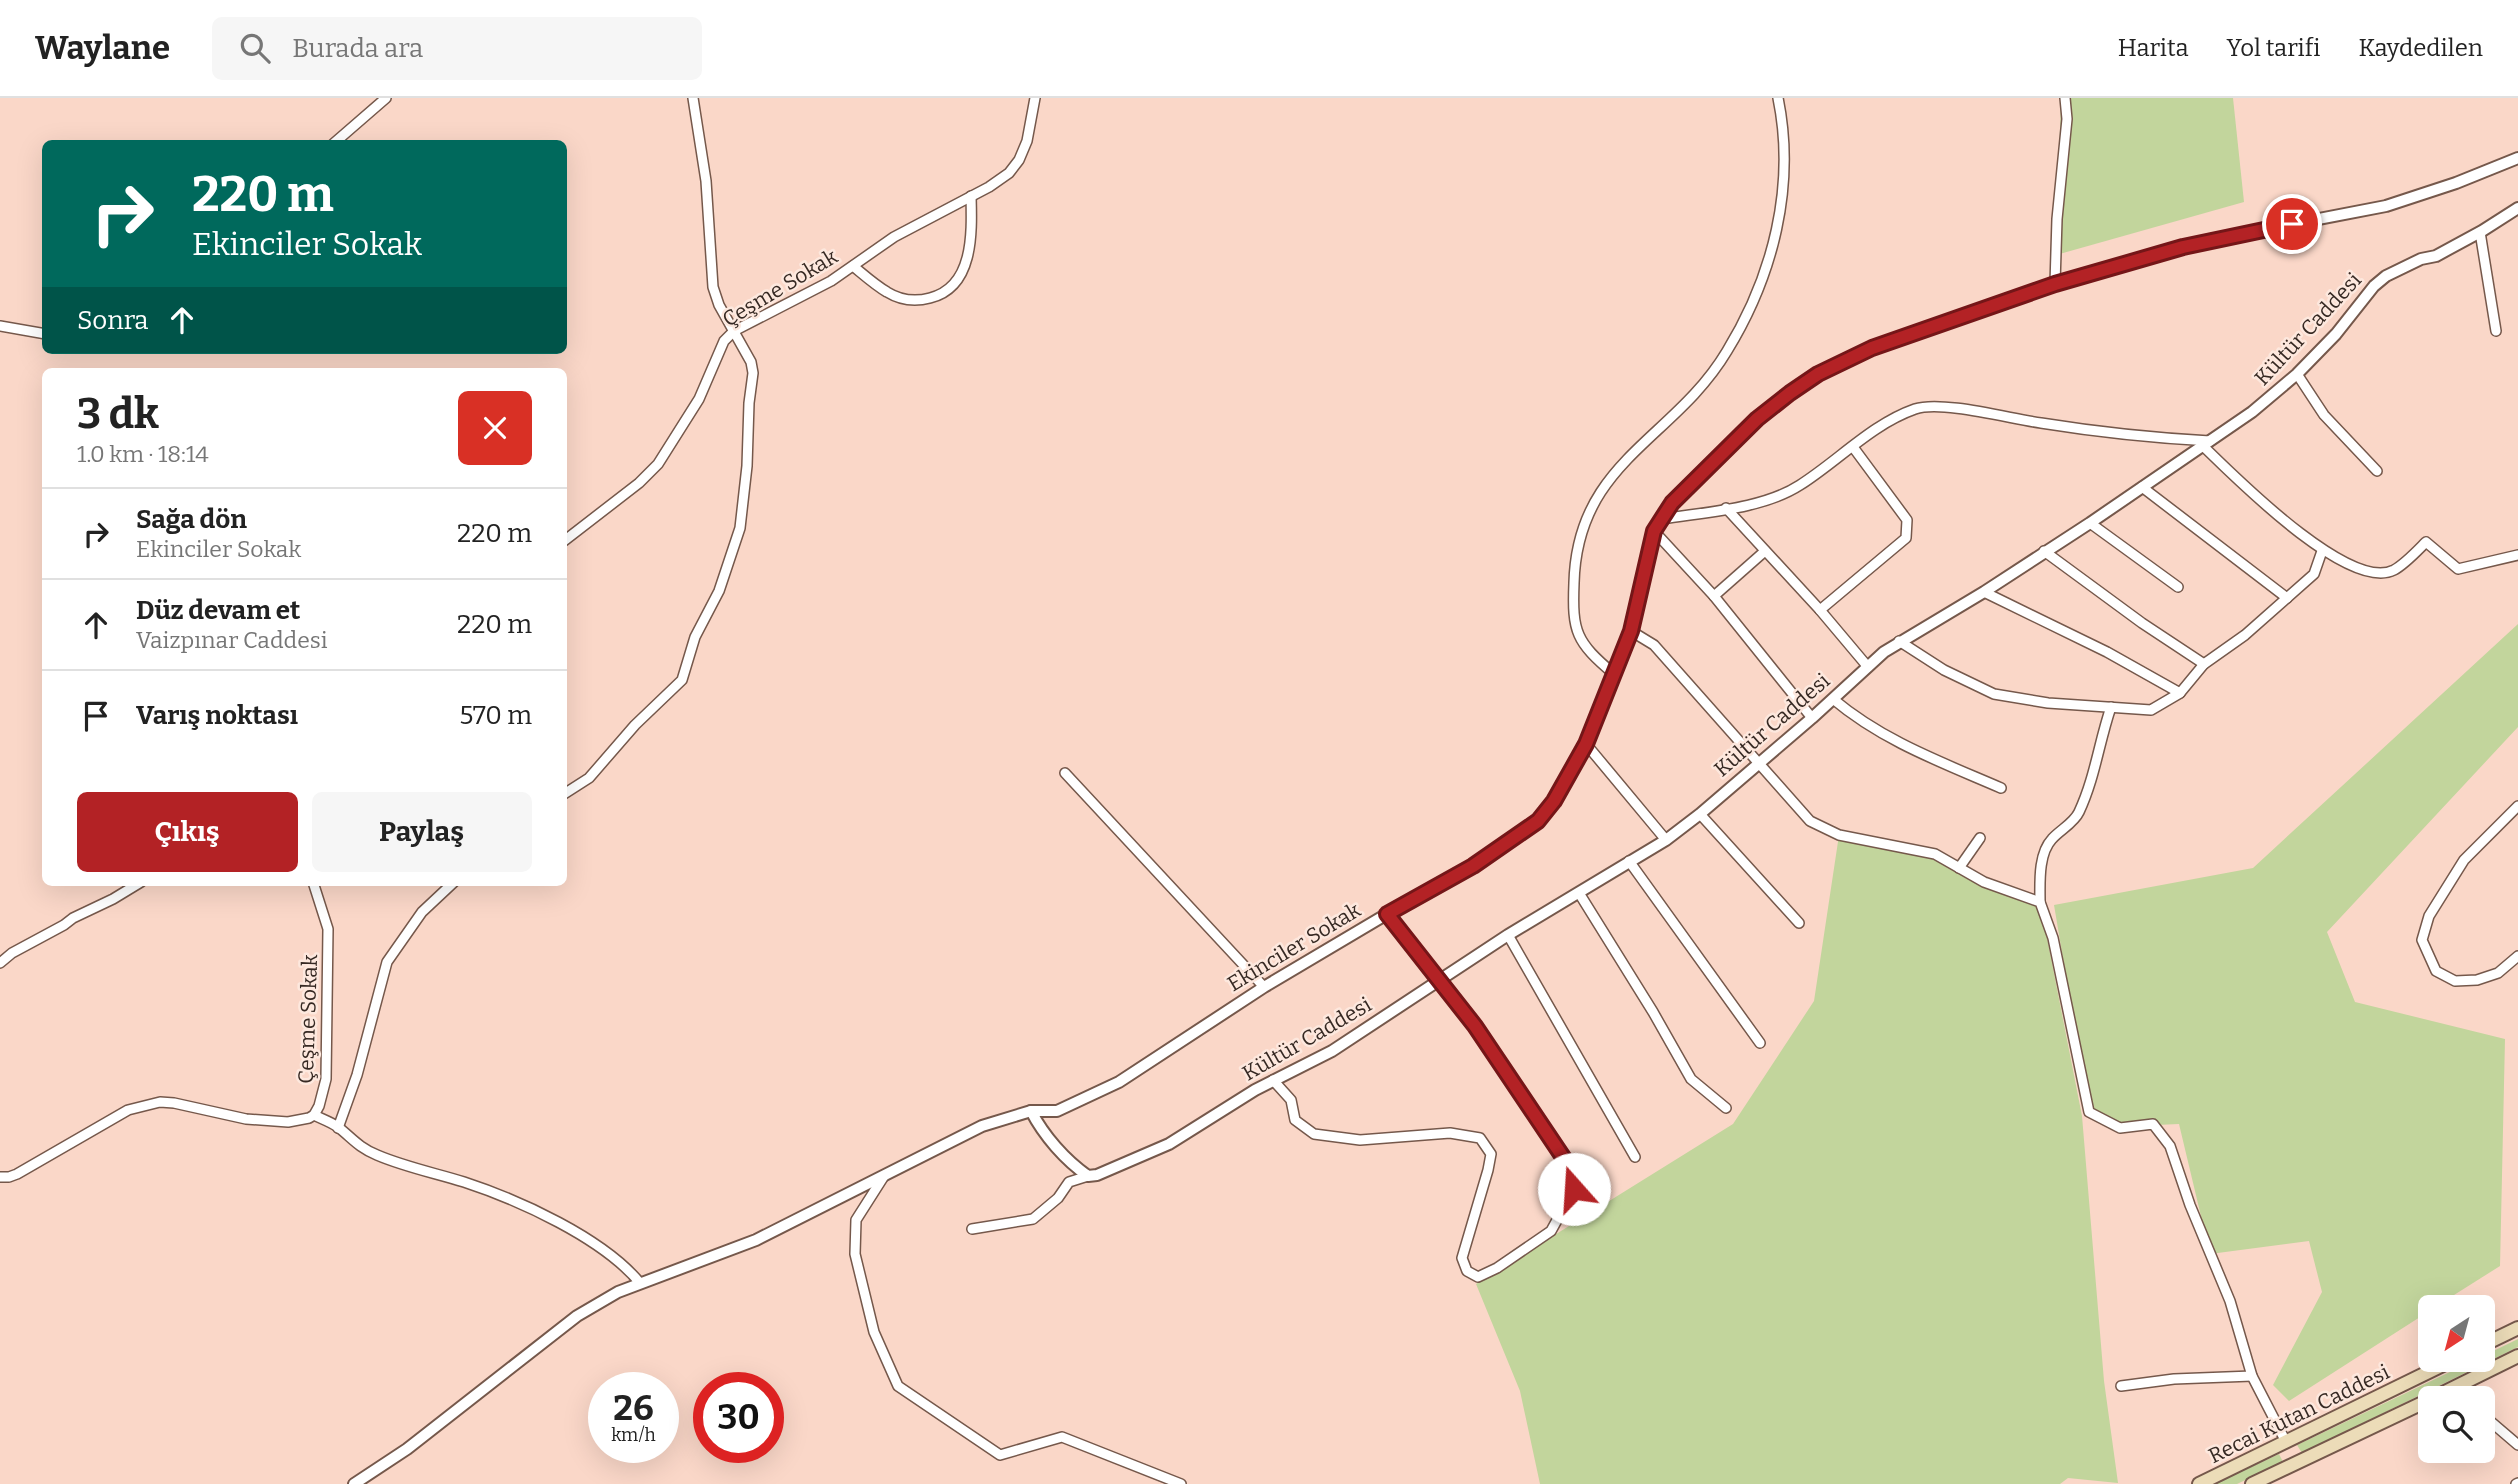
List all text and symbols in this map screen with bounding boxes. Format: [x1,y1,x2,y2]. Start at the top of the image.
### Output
search box [212,17,702,80]
text: Waylane [35,28,170,68]
icon: search [236,29,274,67]
text: Burada ara [292,33,423,64]
text: Harita [2118,34,2189,62]
text: Yol tarifi [2227,34,2320,62]
text: Kaydedilen [2358,34,2483,62]
text: 220 m [192,165,334,224]
icon: right [77,168,168,259]
pin [2262,194,2322,254]
icon: arrive [2273,205,2311,243]
text: Ekinciler Sokak [192,225,422,263]
street label: Çeşme Sokak [718,243,842,333]
street label: Kültür Caddesi [2249,267,2367,391]
icon: ahead [163,301,201,339]
text: Sonra [77,305,149,336]
text: 3 dk [77,389,159,439]
button: close [458,391,532,465]
text: 1.0 km · 18:14 [77,440,209,468]
text: Sağa dön [136,504,247,535]
icon: right [77,515,115,553]
text: 220 m [457,518,532,549]
text: Ekinciler Sokak [136,535,301,563]
text: Düz devam et [136,595,300,626]
icon: ahead [77,606,115,644]
text: 220 m [457,609,532,640]
text: Vaizpınar Caddesi [136,626,328,654]
street label: Kültür Caddesi [1709,668,1835,782]
icon: arrive [77,697,115,735]
text: Varış noktası [136,700,298,731]
text: 570 m [459,700,532,731]
button: Çıkış [77,792,298,872]
button: Paylaş [312,792,532,872]
street label: Ekinciler Sokak [1223,897,1365,997]
street label: Çeşme Sokak [293,954,323,1084]
street label: Kültür Caddesi [1238,992,1376,1086]
position arrow [1537,1152,1611,1226]
north arrow [2418,1295,2496,1372]
map controls [2418,1295,2495,1463]
street label: Recai Kutan Caddesi [2204,1359,2394,1469]
speed limit sign: 30 [693,1372,784,1463]
button: search [2418,1386,2495,1463]
text: 26 [613,1387,654,1429]
text: km/h [611,1424,656,1446]

